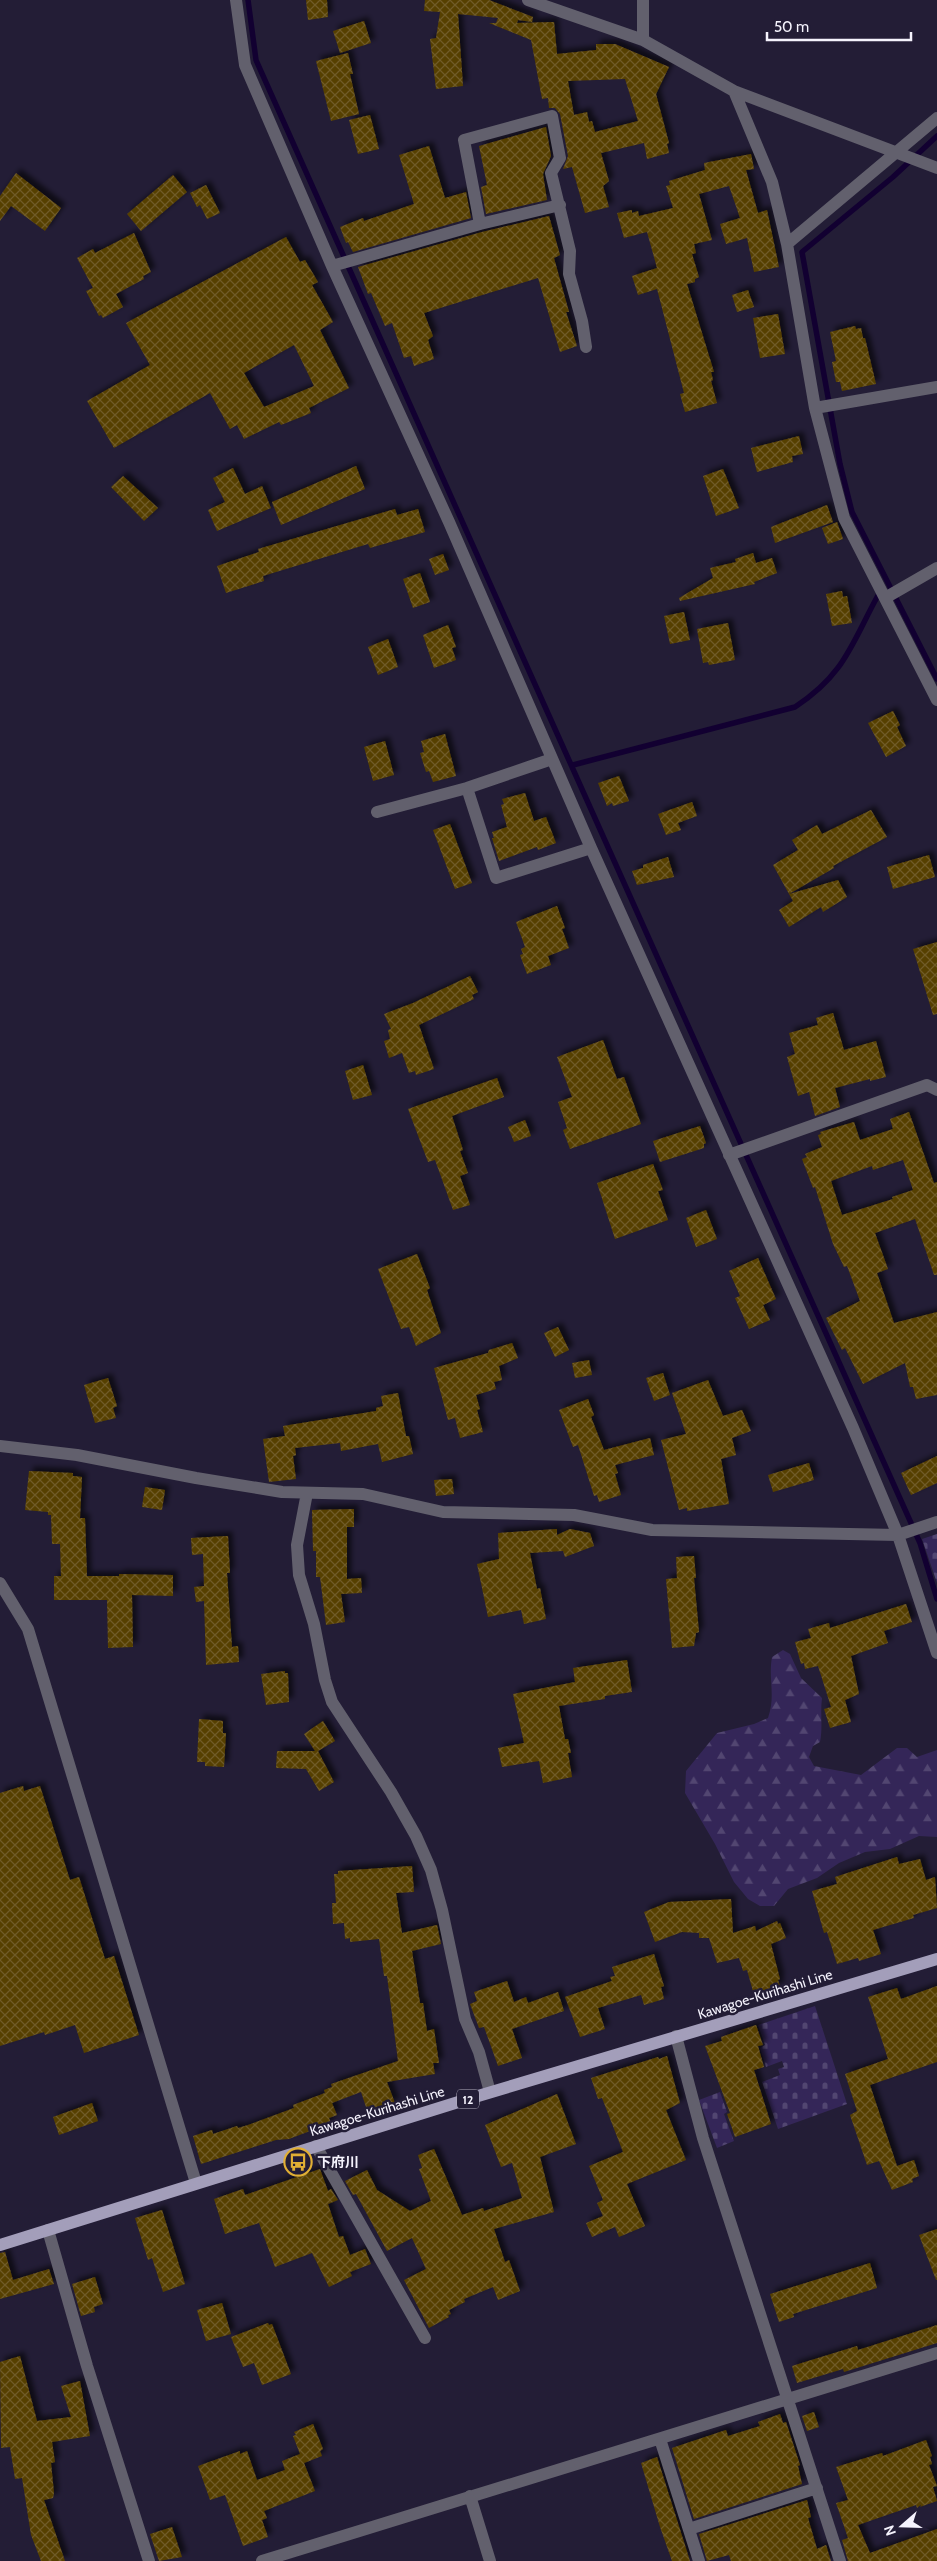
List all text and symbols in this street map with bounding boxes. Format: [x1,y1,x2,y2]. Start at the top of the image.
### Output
scale bar [767,10,911,42]
text: 50 m [774,18,809,36]
street label: Kawagoe-Kurihashi Line [695,1965,835,2023]
street label: Kawagoe-Kurihashi Line [307,2082,447,2140]
road number: 12 [457,2090,479,2108]
bus stop icon: 下府川 [283,2147,313,2177]
place label: 下府川 [317,2153,359,2171]
north arrow [877,2501,927,2551]
text: N [880,2523,900,2538]

